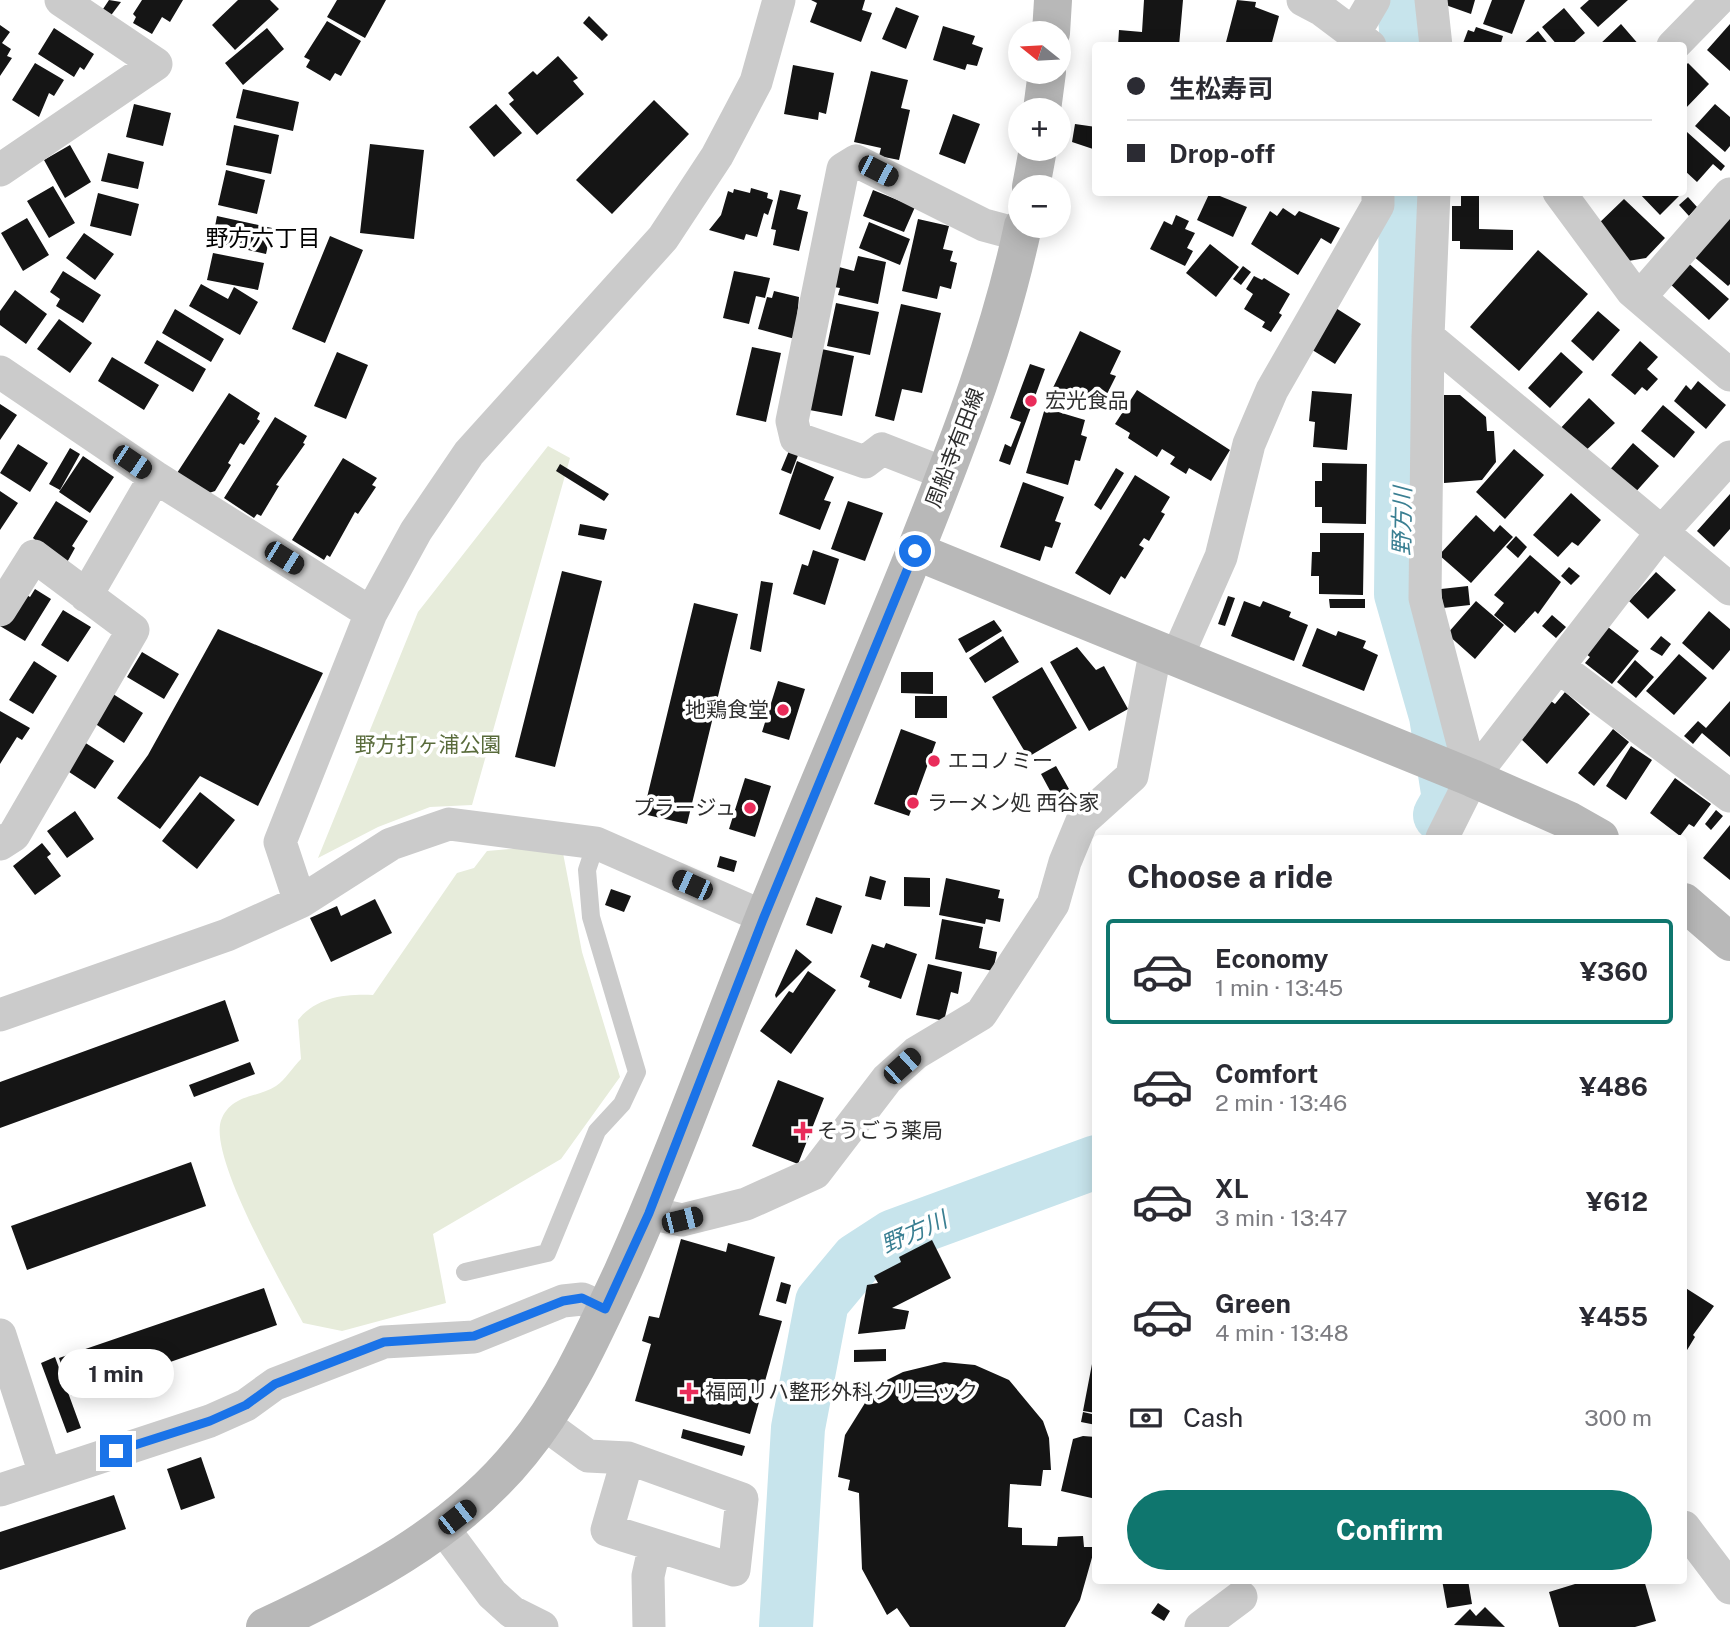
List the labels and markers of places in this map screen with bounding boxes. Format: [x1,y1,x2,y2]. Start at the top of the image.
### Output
place label: 宏光食品 [1045,388,1129,413]
marker: 宏光食品 [1023,393,1039,409]
place label: 地鶏食堂 [685,697,769,722]
marker: 地鶏食堂 [775,702,791,718]
place label: エコノミー [948,748,1053,773]
marker: エコノミー [926,753,942,769]
place label: ラーメン処 西谷家 [927,790,1099,815]
place label: プラージュ [633,795,736,820]
marker: ラーメン処 西谷家 [905,795,921,811]
marker: プラージュ [742,800,758,816]
place label: そうごう薬局 [817,1118,943,1143]
marker: そうごう薬局 [795,1123,811,1139]
place label: 福岡リハ整形外科クリニック [705,1379,978,1404]
marker: 福岡リハ整形外科クリニック [679,1382,699,1402]

